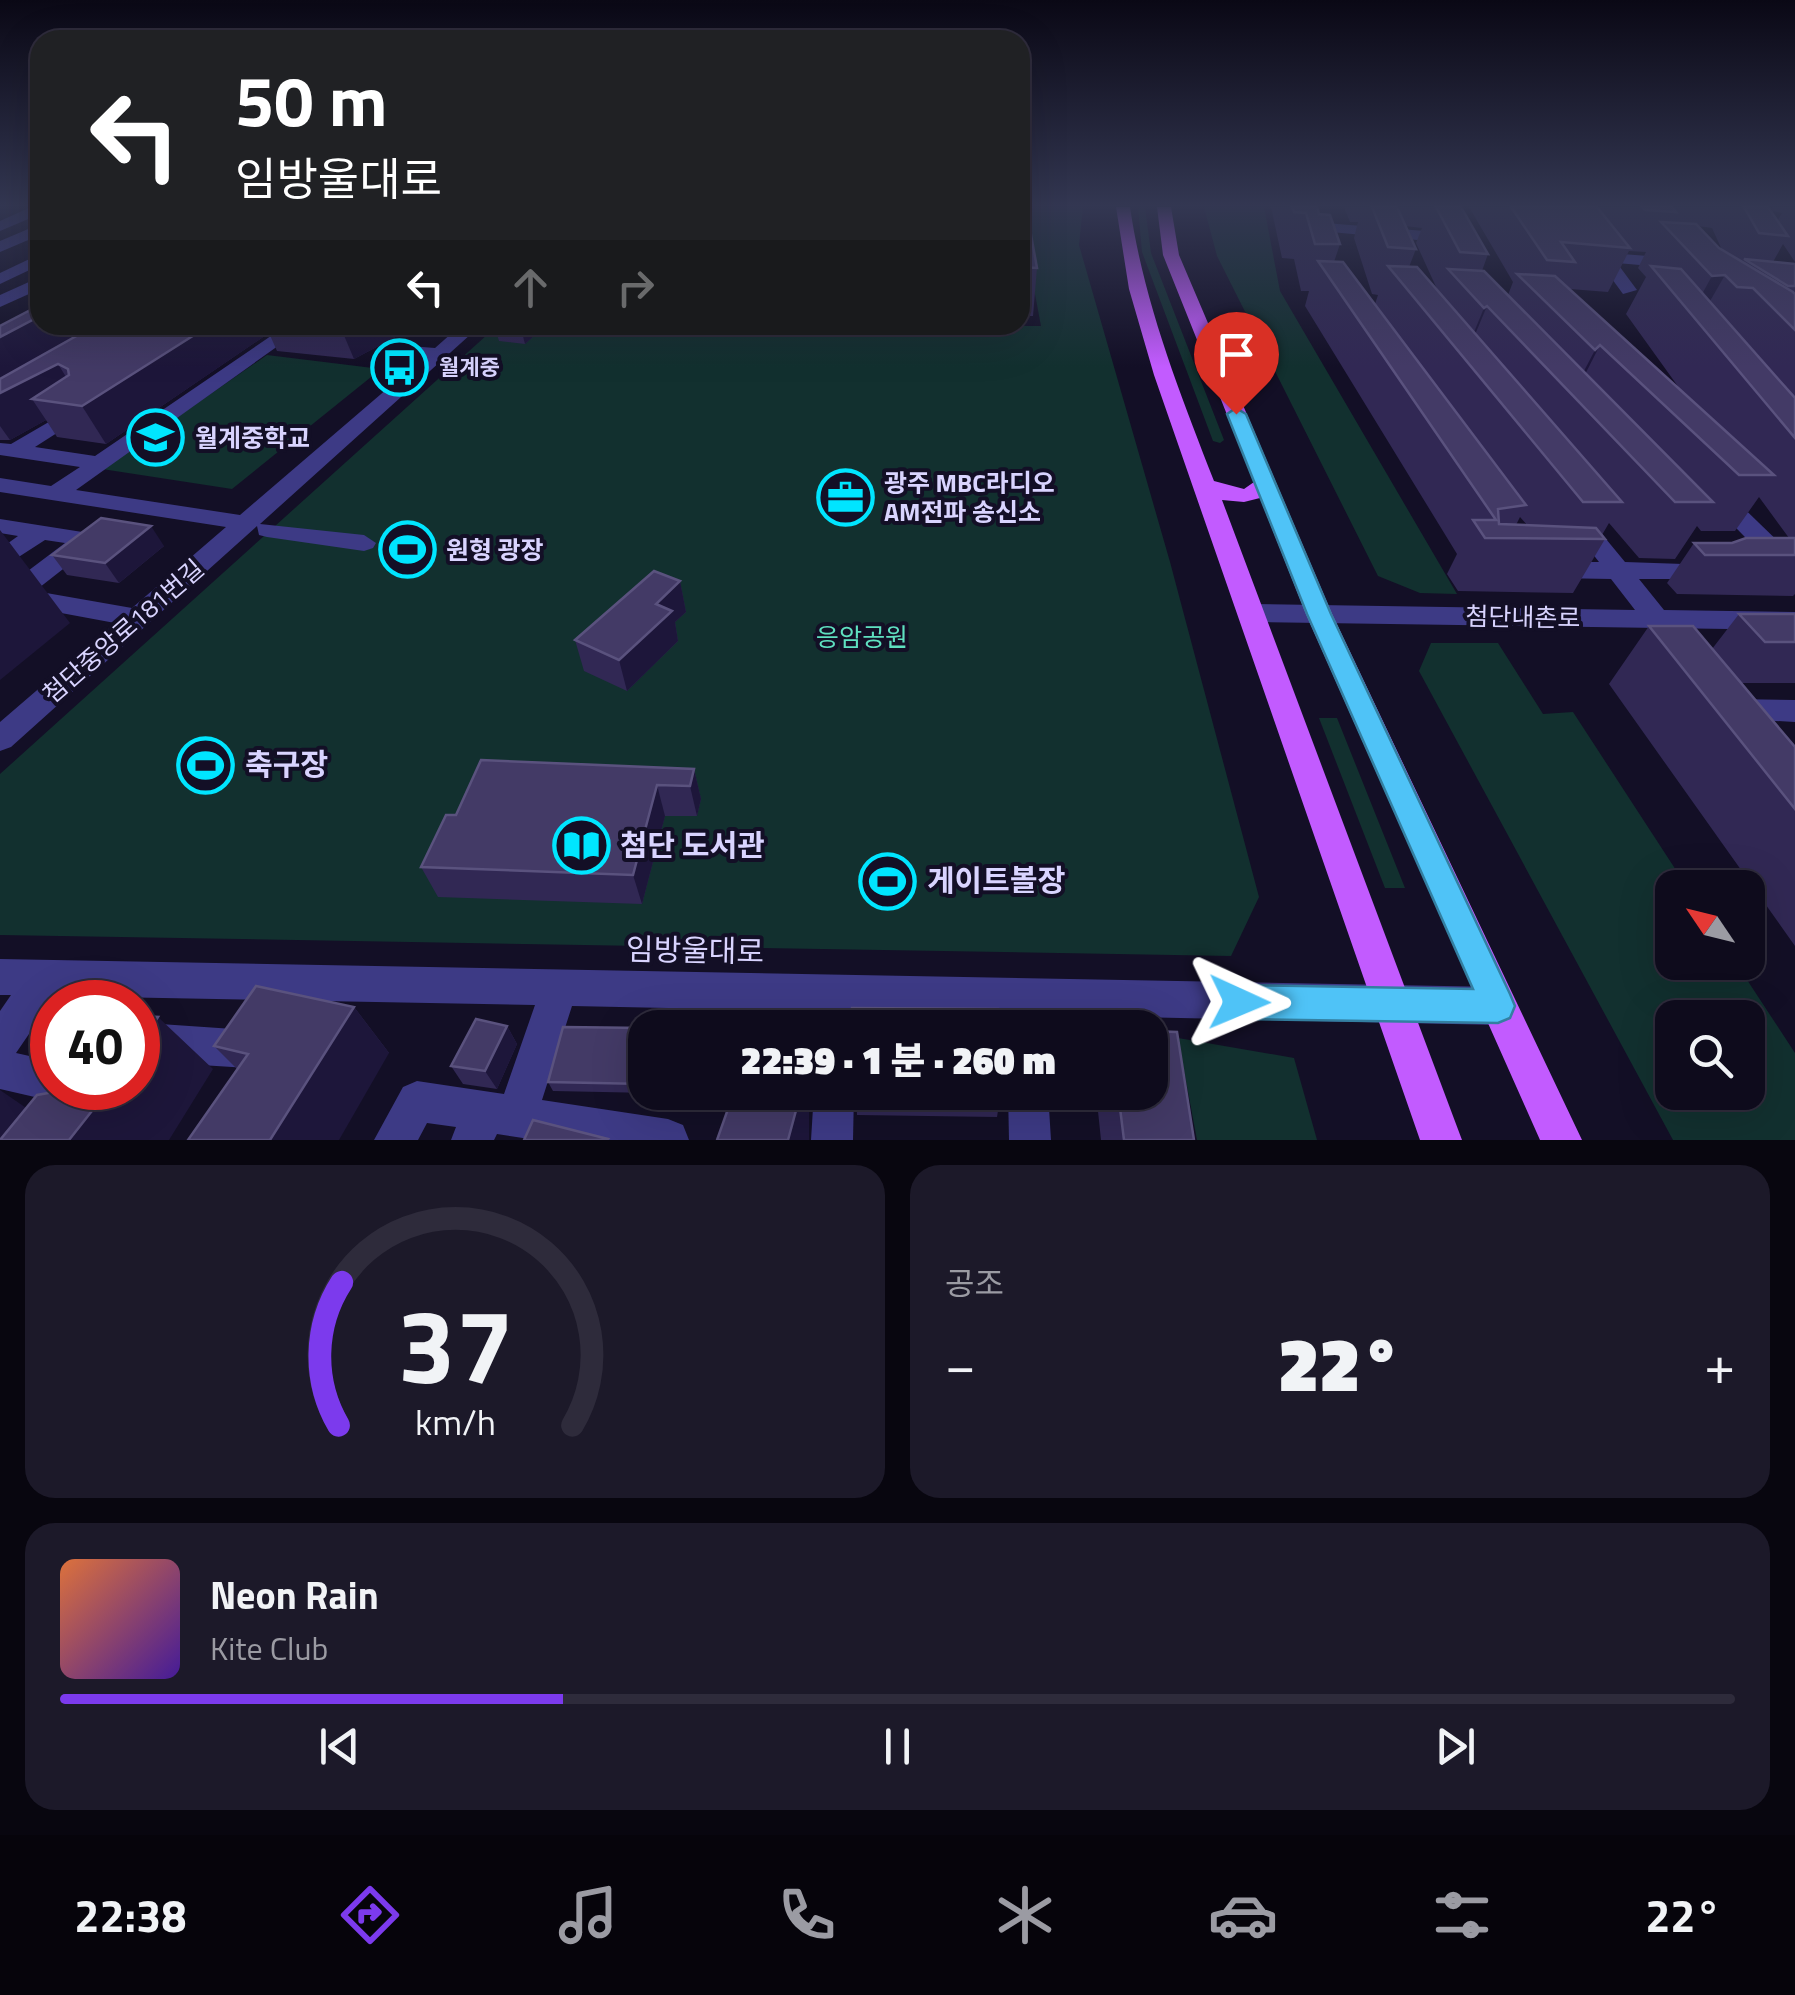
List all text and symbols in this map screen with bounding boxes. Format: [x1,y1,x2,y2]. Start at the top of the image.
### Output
text: 50 m [235,47,388,153]
icon: left [70,70,200,200]
text: 임방울대로 [235,144,442,212]
icon: left [398,260,453,315]
icon: ahead [503,260,558,315]
icon: right [608,260,663,315]
pin [1194,312,1279,415]
icon: arrive [1209,327,1264,382]
bus stop icon: 월계중 [370,337,430,397]
place label: 월계중 [439,350,500,384]
school or university icon: 월계중학교 [126,408,186,468]
place label: 월계중학교 [195,419,310,457]
place label: 광주 MBC라디오 AM전파 송신소 [884,464,1055,531]
office icon: 광주 MBC라디오 AM전파 송신소 [815,467,875,527]
sports icon: 원형 광장 [377,520,437,580]
place label: 원형 광장 [446,531,544,569]
street label: 첨단중앙로181번길 [34,550,212,712]
street label: 첨단내촌로 [1465,597,1581,637]
park label: 응암공원 [816,618,908,656]
sports icon: 축구장 [176,735,236,795]
place label: 축구장 [245,741,328,787]
library icon: 첨단 도서관 [551,816,611,876]
place label: 첨단 도서관 [620,822,765,868]
sports icon: 게이트볼장 [858,851,918,911]
place label: 게이트볼장 [927,857,1065,903]
north arrow [1655,870,1765,980]
map controls [1655,870,1765,1110]
street label: 임방울대로 [626,926,764,974]
position arrow [1187,950,1291,1054]
speed limit sign: 40 [30,980,160,1110]
button: search [1655,1000,1765,1110]
text: 22:39 · 1 분 · 260 m [741,1031,1055,1089]
text: 공조 [945,1259,1004,1307]
text: 37 [397,1265,513,1423]
text: 22° [1278,1306,1402,1420]
text: − [945,1322,976,1405]
text: + [1704,1322,1735,1405]
text: km/h [415,1394,495,1449]
text: Neon Rain [210,1566,379,1624]
text: Kite Club [210,1624,328,1672]
icon: previous [312,1719,367,1774]
icon: pause [870,1719,925,1774]
icon: next [1428,1719,1483,1774]
icon: directions [335,1880,405,1950]
icon: music [553,1880,623,1950]
icon: phone [772,1880,842,1950]
icon: climate [990,1880,1060,1950]
icon: car [1208,1880,1278,1950]
icon: filters [1427,1880,1497,1950]
text: 22:38 [74,1881,187,1949]
text: 22° [1645,1881,1721,1949]

